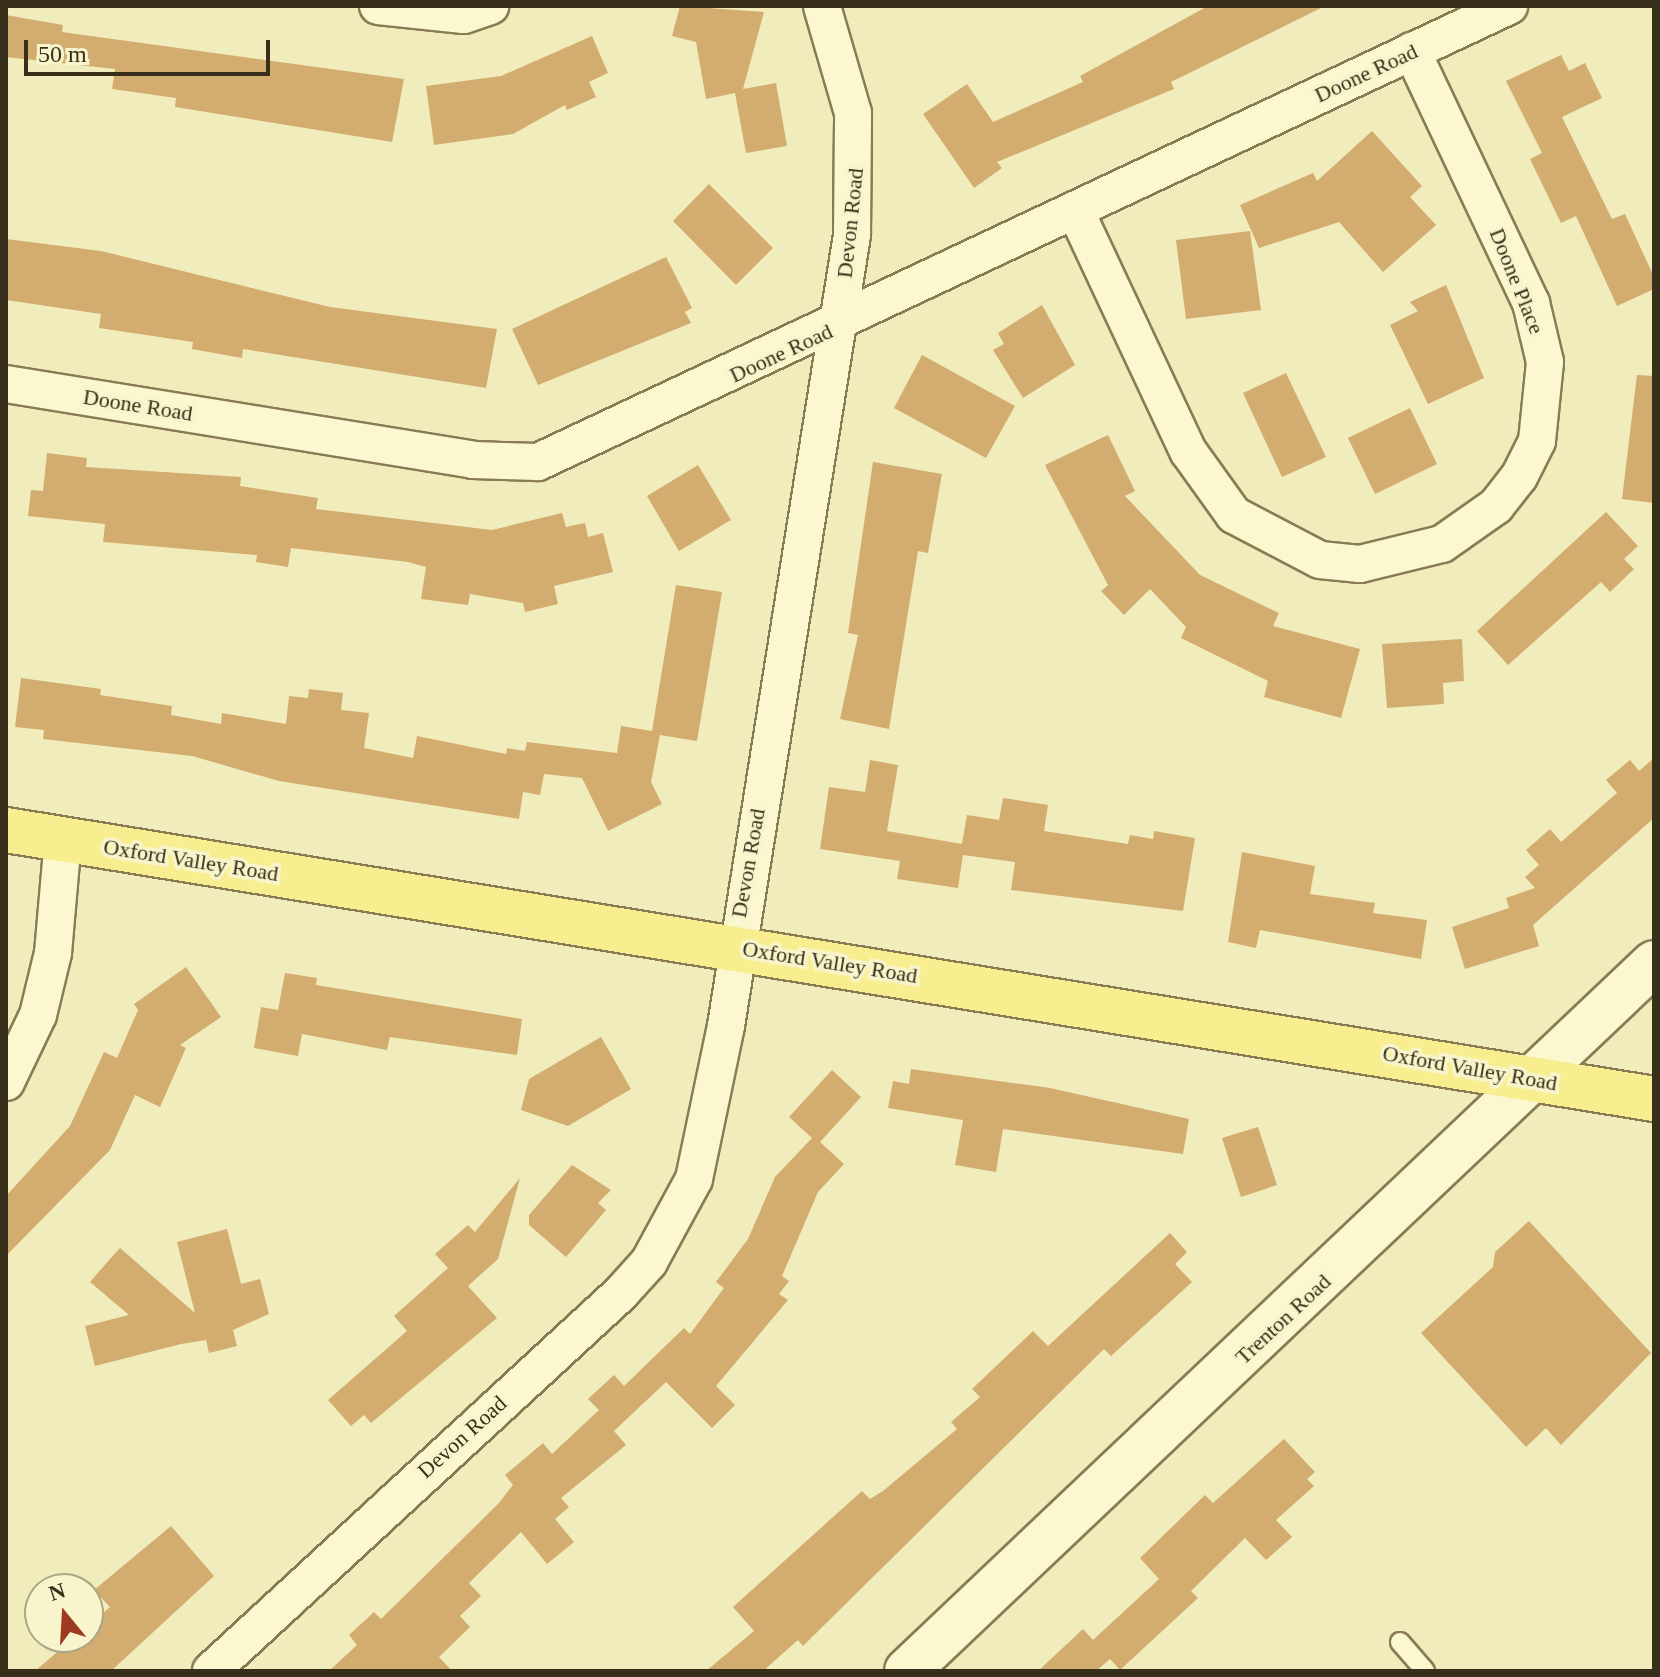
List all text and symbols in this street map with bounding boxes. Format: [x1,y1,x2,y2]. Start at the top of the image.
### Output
scale bar [28,24,274,74]
street label: Doone Road [1310,38,1422,108]
text: 50 m [38,41,87,67]
street label: Devon Road [831,167,869,279]
street label: Doone Place [1484,224,1550,338]
street label: Doone Road [725,318,837,388]
street label: Doone Road [81,383,195,427]
street label: Devon Road [725,806,771,920]
street label: Oxford Valley Road [101,833,281,887]
street label: Oxford Valley Road [740,935,920,989]
street label: Oxford Valley Road [1380,1040,1560,1096]
street label: Trenton Road [1230,1268,1336,1370]
street label: Devon Road [412,1390,512,1484]
north arrow [24,1573,104,1653]
text: N [46,1577,68,1606]

